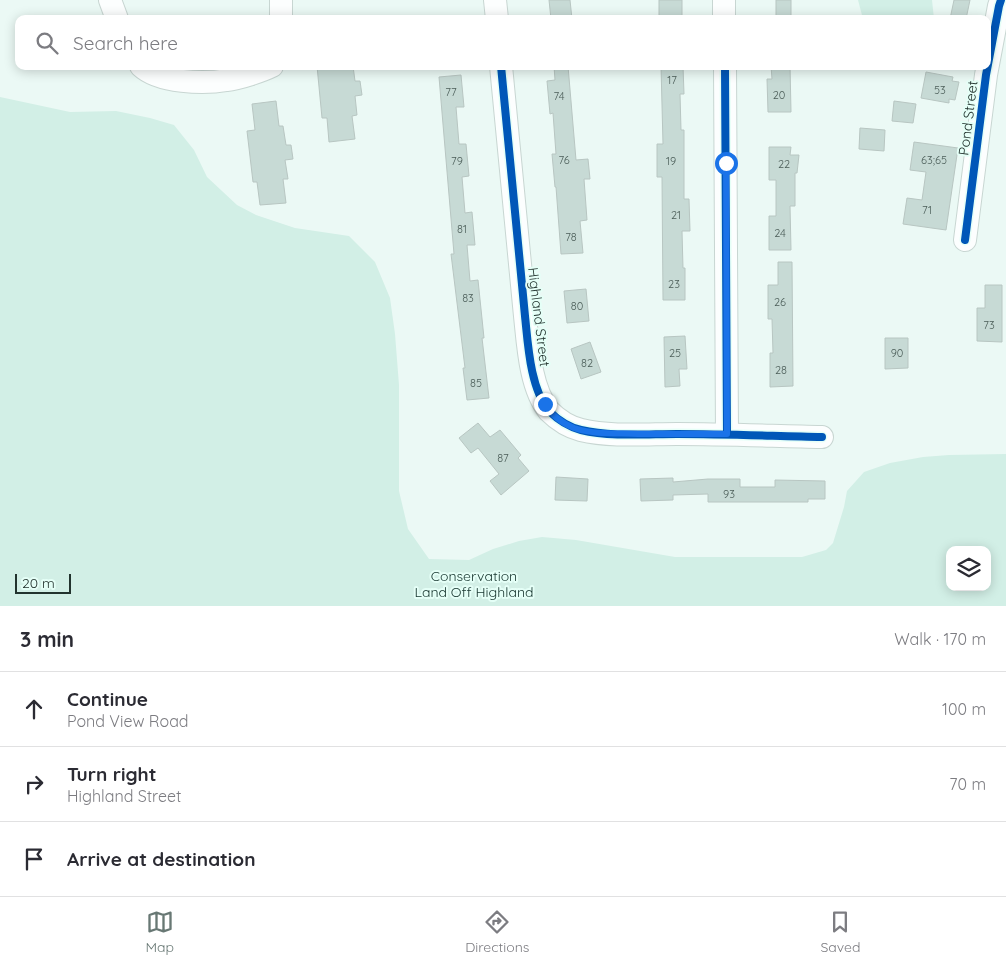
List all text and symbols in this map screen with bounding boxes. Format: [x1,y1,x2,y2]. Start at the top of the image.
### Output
search box [15,15,991,70]
icon: search [33,29,61,57]
text: Search here [73,31,178,55]
house number: 17 [667,73,677,87]
street label: Pond Street [954,79,982,156]
house number: 53 [934,83,946,97]
house number: 77 [445,85,457,99]
house number: 20 [773,88,785,102]
house number: 74 [554,89,565,103]
route start [715,152,738,175]
house number: 76 [558,153,570,167]
house number: 63;65 [921,153,947,167]
house number: 79 [451,154,463,168]
house number: 19 [666,154,676,168]
house number: 22 [778,157,790,171]
house number: 71 [922,203,932,217]
house number: 21 [671,208,681,222]
house number: 81 [457,222,467,236]
house number: 24 [774,226,786,240]
house number: 78 [565,230,577,244]
street label: Highland Street [524,266,554,368]
house number: 23 [668,277,680,291]
house number: 83 [462,291,474,305]
house number: 26 [774,295,786,309]
house number: 80 [571,299,583,313]
house number: 73 [983,318,995,332]
house number: 25 [669,346,681,360]
house number: 90 [891,346,903,360]
house number: 82 [581,356,593,370]
house number: 28 [775,363,787,377]
house number: 85 [470,376,482,390]
route end [534,393,557,416]
house number: 87 [497,451,509,465]
house number: 93 [723,487,735,501]
map controls [946,546,991,591]
button: layers [946,546,991,591]
park label: Conservation Land Off Highland [415,567,534,601]
scale bar [15,571,71,594]
text: 20 m [22,574,55,592]
text: 3 min [20,626,74,652]
text: Walk · 170 m [894,629,986,649]
text: Continue [67,687,148,711]
icon: ahead [20,695,48,723]
text: 100 m [942,699,986,719]
text: Pond View Road [67,711,189,731]
text: Turn right [67,762,156,786]
icon: right [20,770,48,798]
text: 70 m [949,774,986,794]
text: Highland Street [67,786,181,806]
icon: arrive [20,845,48,873]
text: Arrive at destination [67,847,256,871]
tab: Map [146,908,174,956]
tab: Directions [465,908,529,956]
tab: Saved [820,908,860,956]

